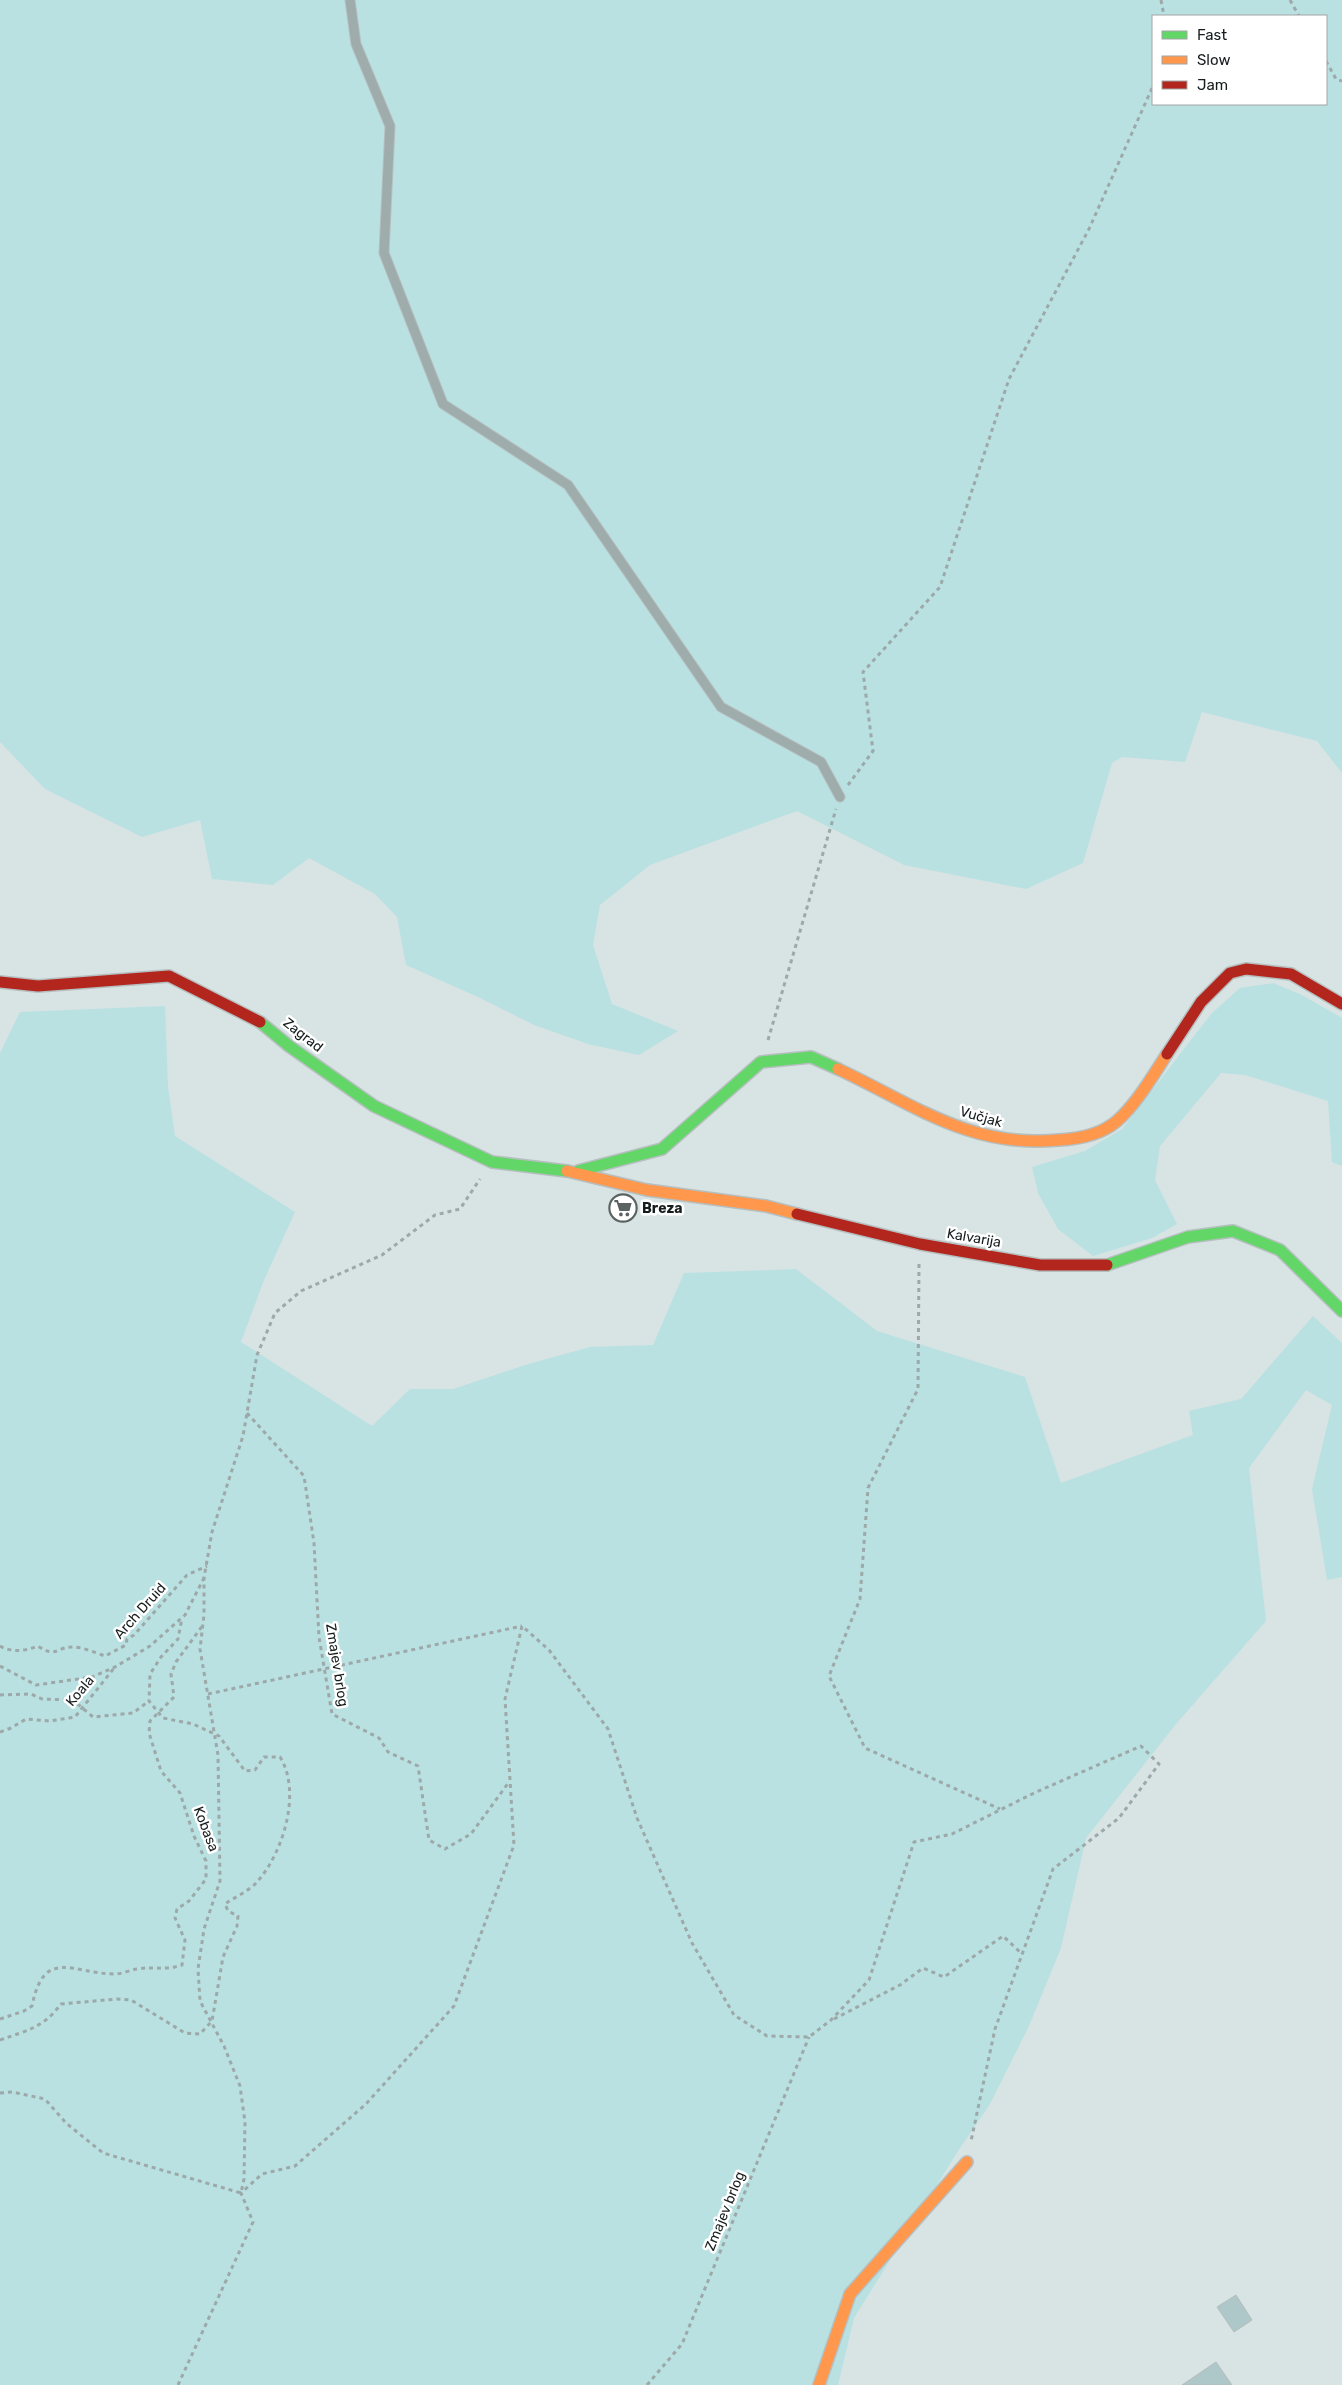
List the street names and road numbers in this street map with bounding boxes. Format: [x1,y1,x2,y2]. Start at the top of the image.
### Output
street label: Zagrad [280,1014,326,1056]
street label: Vučjak [958,1103,1005,1131]
street label: Kalvarija [946,1225,1002,1251]
street label: Arch Druid [110,1580,170,1642]
street label: Zmajev brlog [322,1622,352,1708]
street label: Koala [62,1672,98,1710]
street label: Kobasa [190,1804,222,1854]
street label: Zmajev brlog [701,2169,749,2253]

